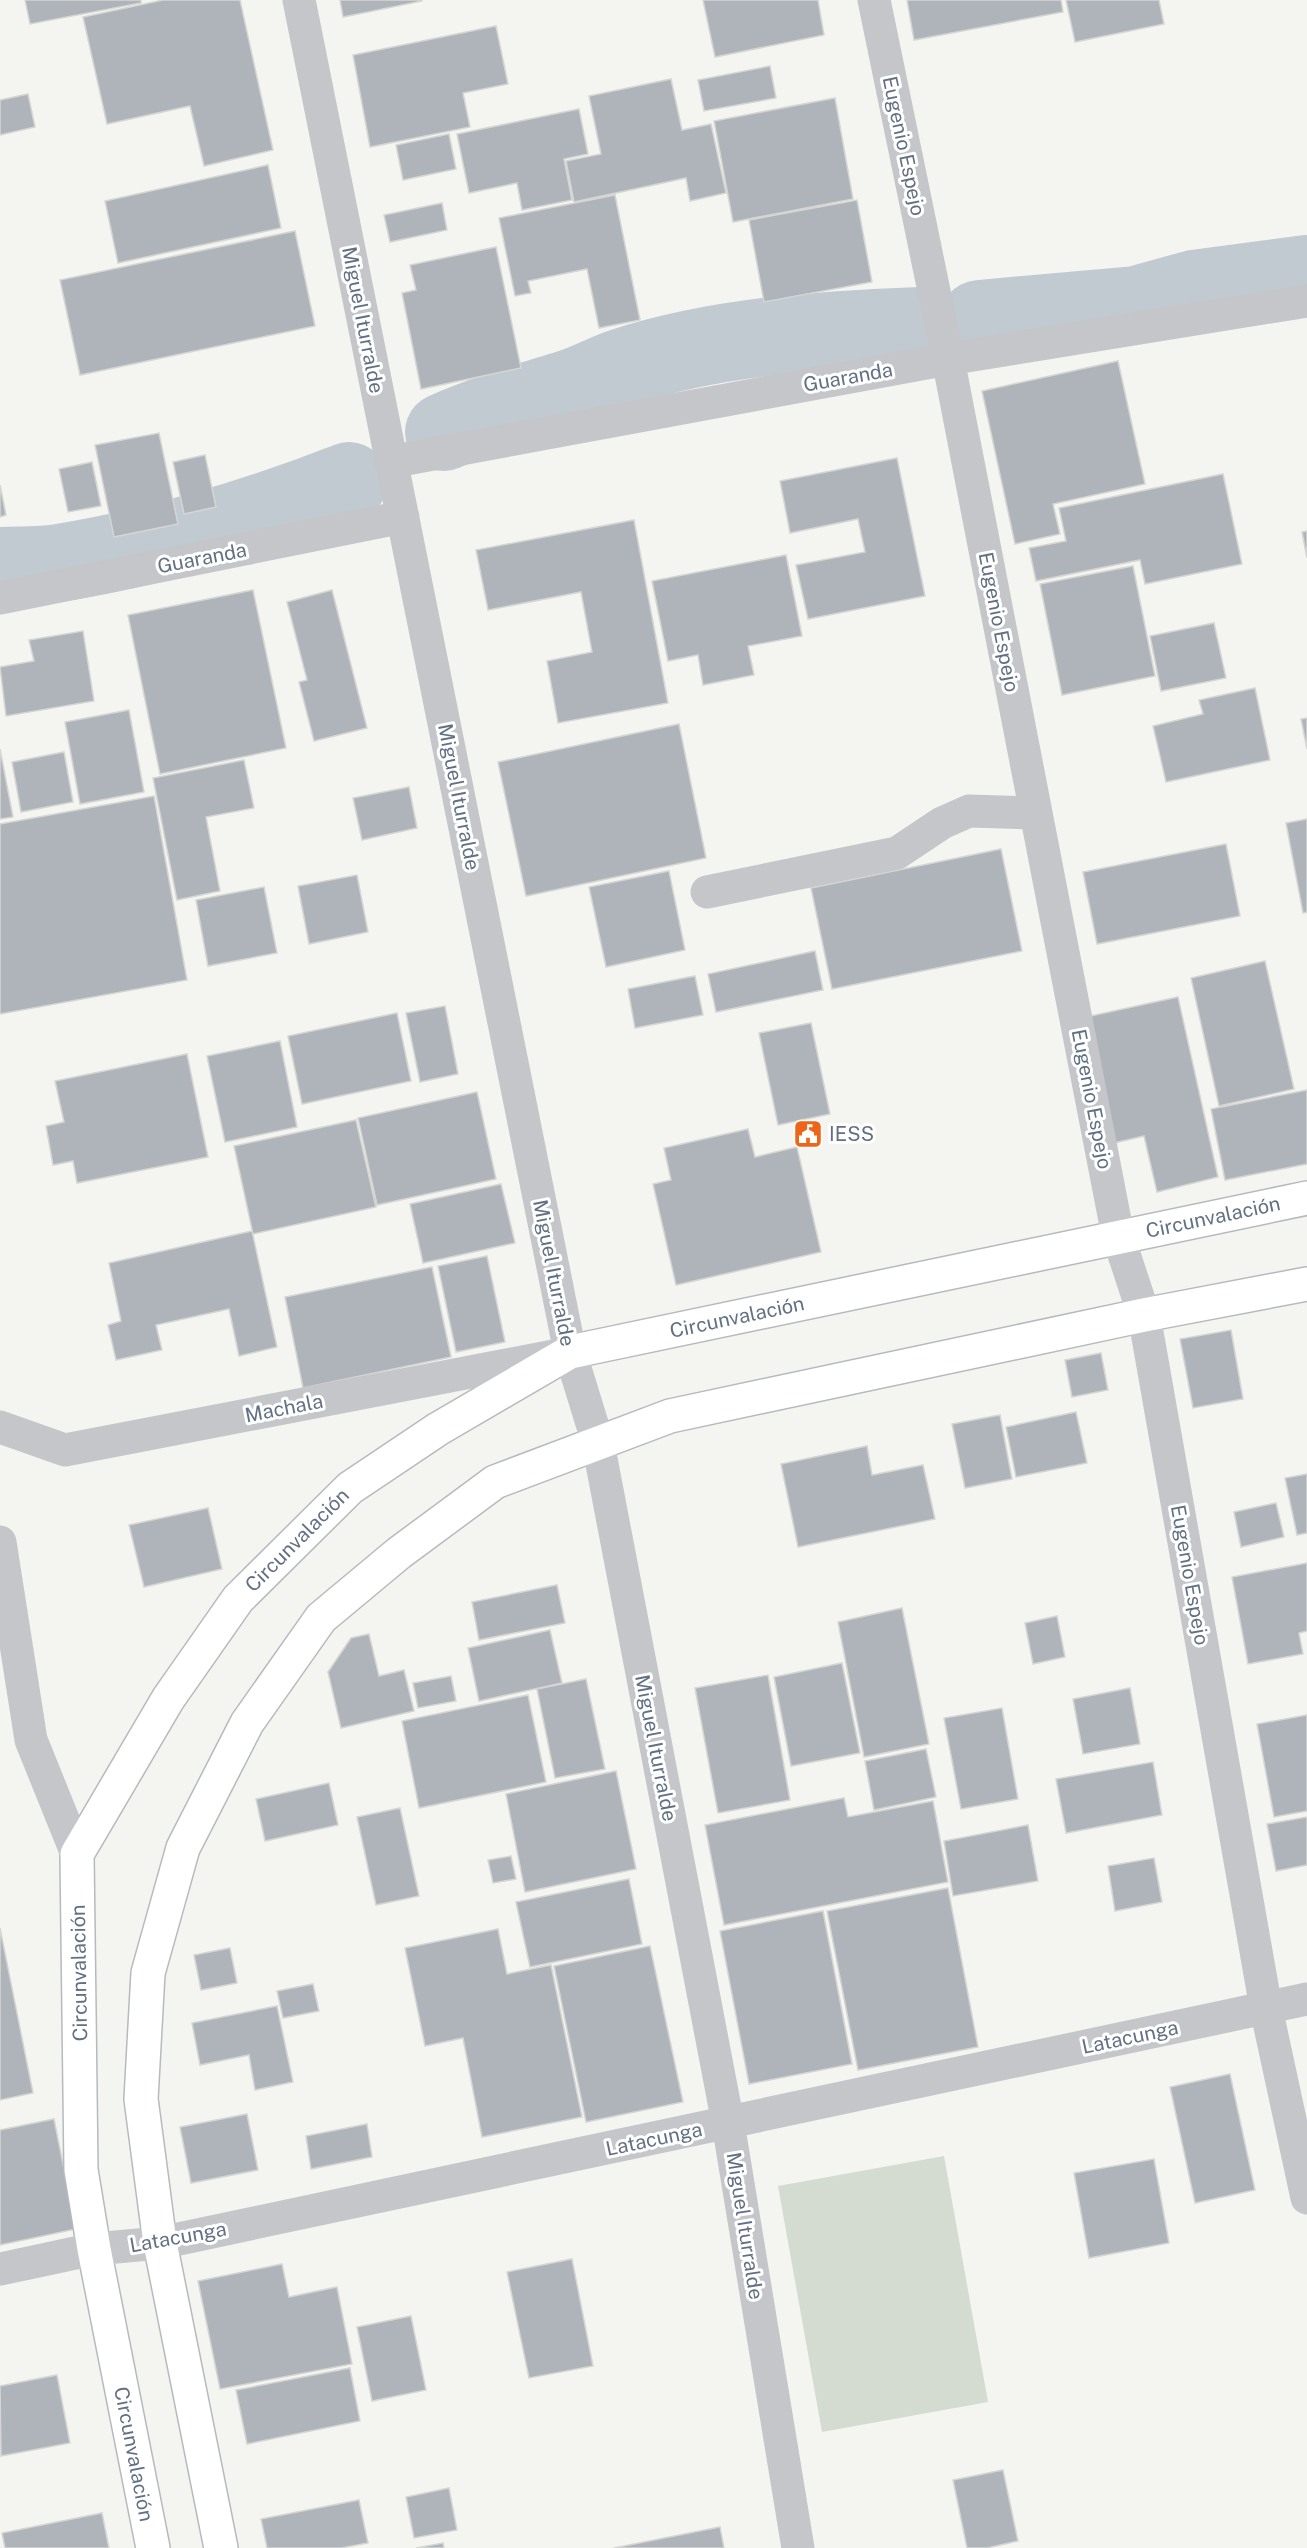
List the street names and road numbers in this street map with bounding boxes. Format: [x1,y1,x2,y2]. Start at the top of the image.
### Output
street label: Eugenio Espejo [878,74,930,218]
street label: Miguel Iturralde [337,245,389,395]
street label: Guaranda [801,357,895,397]
street label: Guaranda [155,538,249,578]
street label: Eugenio Espejo [974,550,1024,694]
street label: Miguel Iturralde [433,722,485,872]
street label: Eugenio Espejo [1067,1027,1117,1171]
street label: Circunvalación [1144,1191,1282,1243]
street label: Miguel Iturralde [528,1198,580,1348]
street label: Circunvalación [668,1291,806,1343]
street label: Machala [243,1389,325,1427]
street label: Circunvalación [240,1483,354,1597]
street label: Eugenio Espejo [1166,1503,1214,1647]
street label: Miguel Iturralde [630,1673,682,1823]
street label: Circunvalación [66,1904,92,2042]
street label: Latacunga [1080,2015,1180,2059]
street label: Latacunga [604,2117,704,2161]
street label: Miguel Iturralde [722,2151,768,2301]
street label: Latacunga [128,2217,228,2257]
street label: Circunvalación [109,2385,159,2523]

